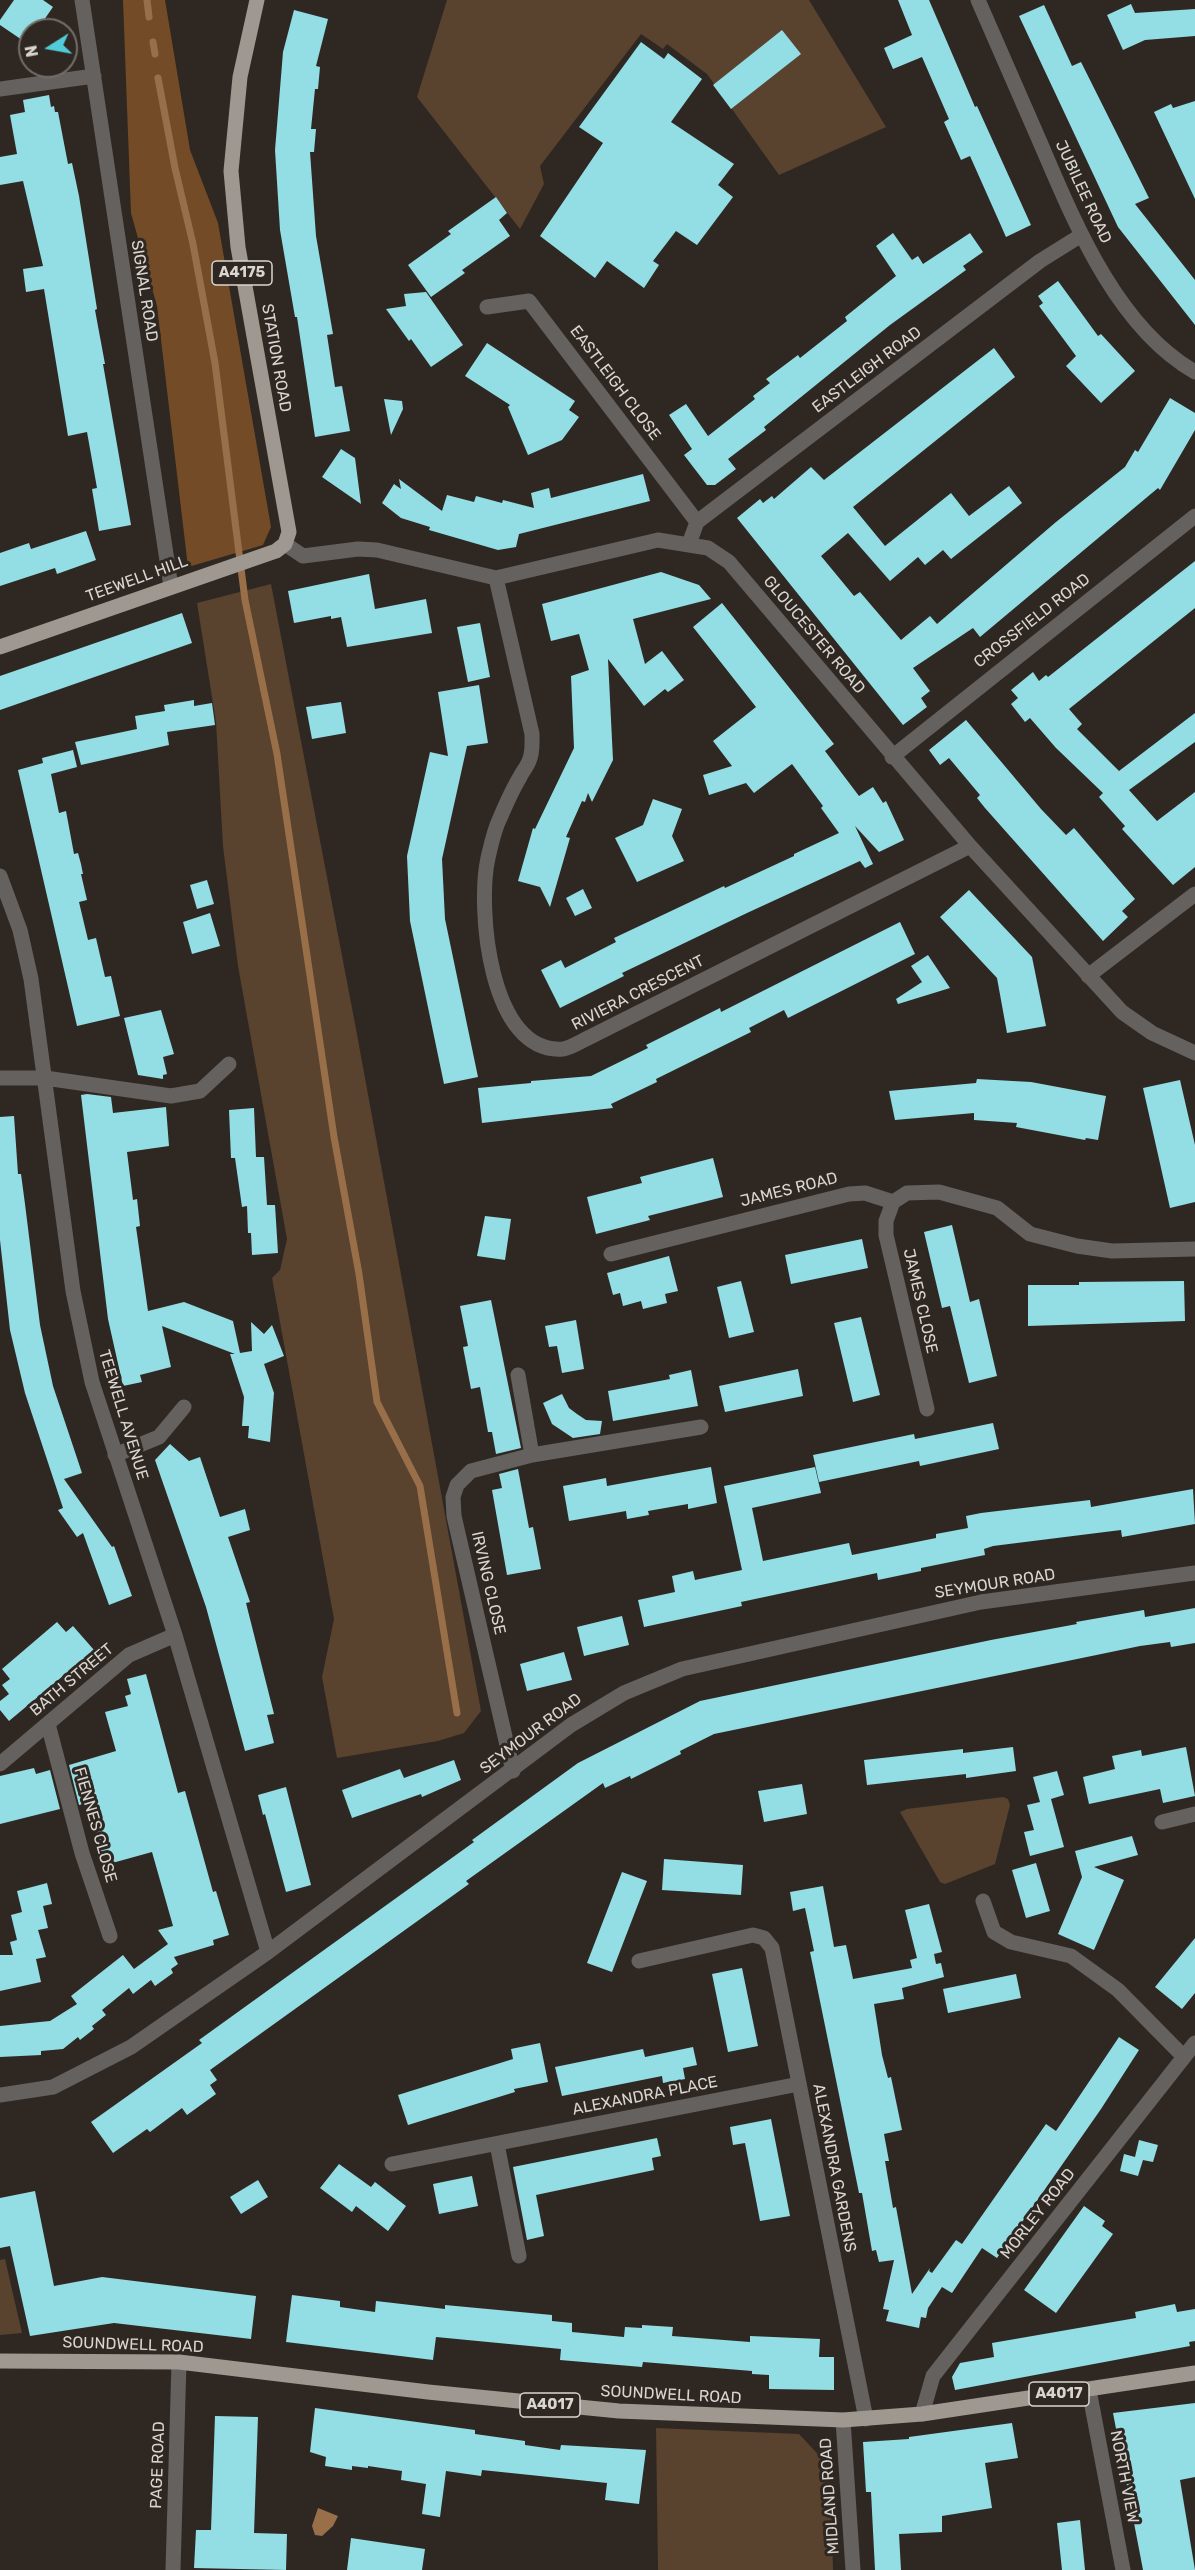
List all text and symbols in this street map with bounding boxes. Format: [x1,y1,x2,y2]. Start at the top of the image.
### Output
north arrow [18,18,78,78]
text: N [21,44,42,59]
street label: JUBILEE ROAD [1051,137,1115,247]
street label: SIGNAL ROAD [126,239,162,343]
road number: A4175 [212,261,272,285]
street label: STATION ROAD [257,302,295,414]
street label: EASTLEIGH CLOSE [566,322,664,444]
street label: EASTLEIGH ROAD [809,323,925,417]
street label: TEEWELL HILL [83,552,191,606]
street label: CROSSFIELD ROAD [970,570,1094,672]
street label: GLOUCESTER ROAD [759,572,869,698]
street label: RIVIERA CRESCENT [569,951,707,1035]
street label: JAMES ROAD [738,1169,840,1211]
street label: JAMES CLOSE [899,1247,941,1355]
street label: TEEWELL AVENUE [94,1348,152,1482]
street label: IRVING CLOSE [467,1530,509,1636]
street label: SEYMOUR ROAD [933,1565,1057,1603]
street label: BATH STREET [26,1640,118,1720]
street label: SEYMOUR ROAD [477,1690,585,1778]
street label: FIENNES CLOSE [69,1765,121,1885]
street label: ALEXANDRA PLACE [571,2072,719,2120]
street label: ALEXANDRA GARDENS [808,2082,860,2254]
street label: MORLEY ROAD [997,2165,1079,2263]
street label: SOUNDWELL ROAD [62,2333,204,2357]
street label: SOUNDWELL ROAD [600,2382,742,2408]
road number: A4017 [1029,2382,1089,2406]
road number: A4017 [520,2393,580,2417]
street label: PAGE ROAD [147,2421,169,2509]
street label: NORTH VIEW [1106,2429,1142,2525]
street label: MIDLAND ROAD [816,2437,844,2555]

